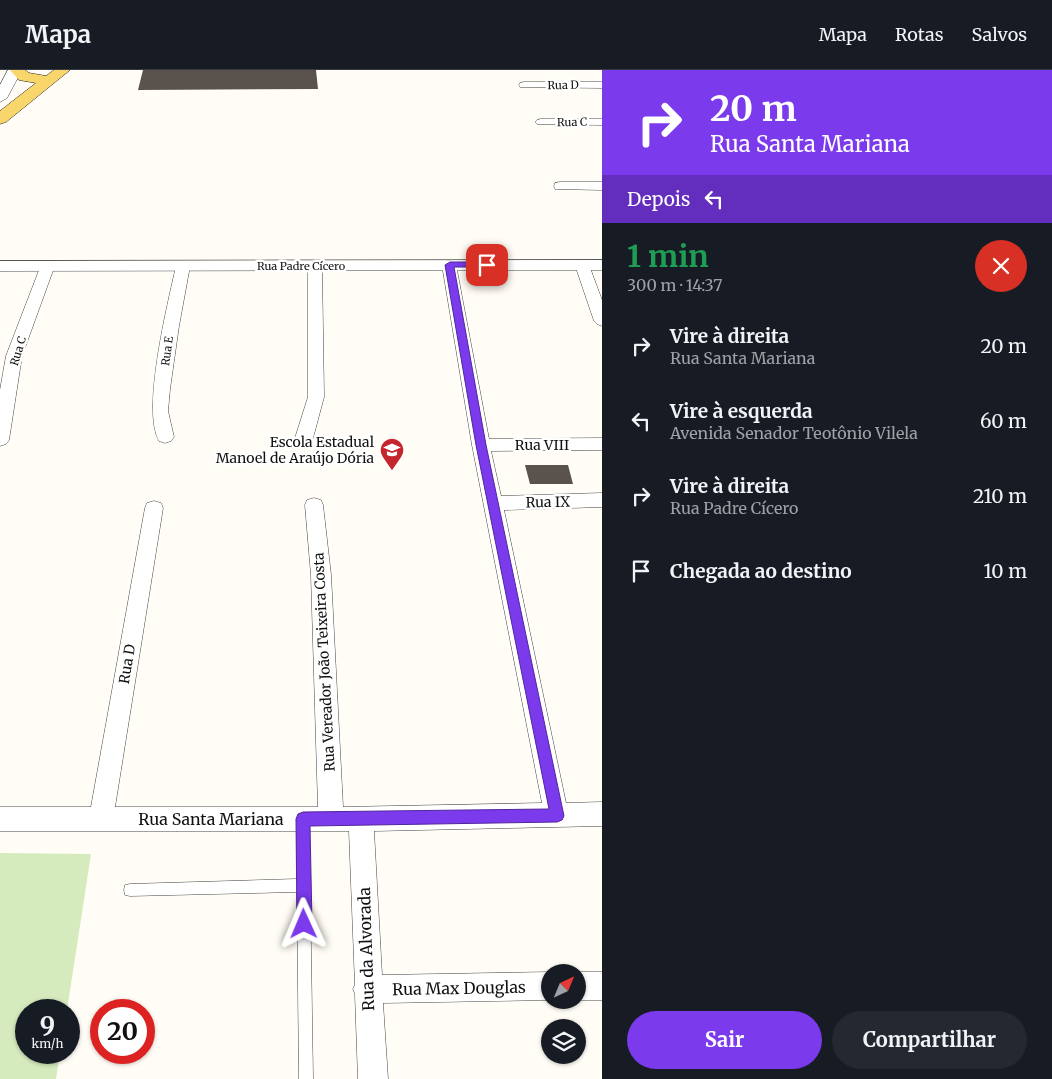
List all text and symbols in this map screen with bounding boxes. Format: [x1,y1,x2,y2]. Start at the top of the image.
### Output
text: Mapa [25,19,91,50]
text: Mapa [819,23,867,46]
text: Rotas [895,23,944,46]
text: Salvos [972,23,1027,46]
street label: Rua D [547,78,579,92]
text: 20 m [710,87,797,131]
icon: right [627,90,692,155]
street label: Rua C [557,115,587,129]
text: Rua Santa Mariana [710,130,910,158]
icon: left [700,185,728,213]
text: Depois [627,187,690,211]
text: 1 min [627,237,709,275]
button: close [975,240,1027,292]
pin [466,244,508,286]
icon: arrive [473,251,501,279]
street label: Rua Padre Cícero [257,259,346,273]
text: 300 m · 14:37 [627,275,722,295]
text: Vire à direita [670,324,789,348]
icon: right [627,332,655,360]
text: 20 m [980,334,1027,358]
street label: Rua C [7,335,29,367]
street label: Rua E [158,335,176,367]
text: Rua Santa Mariana [670,348,815,368]
text: Vire à esquerda [670,399,813,423]
icon: left [627,407,655,435]
text: 60 m [980,409,1027,433]
text: Avenida Senador Teotônio Vilela [670,423,918,443]
place label: Escola Estadual Manoel de Araújo Dória [216,433,375,467]
street label: Rua VIII [515,436,569,454]
school or university icon: Escola Estadual Manoel de Araújo Dória [379,437,405,471]
text: Vire à direita [670,474,789,498]
icon: right [627,482,655,510]
text: 210 m [973,484,1027,508]
street label: Rua IX [526,493,570,511]
text: Rua Padre Cícero [670,498,798,518]
street label: Rua Vereador João Teixeira Costa [309,552,339,772]
icon: arrive [627,557,655,585]
text: Chegada ao destino [670,559,852,583]
text: 10 m [984,559,1027,583]
street label: Rua D [115,643,139,685]
street label: Rua Santa Mariana [138,809,284,829]
street label: Rua da Alvorada [354,886,378,1011]
position arrow [277,897,329,949]
north arrow [541,964,586,1009]
map controls [541,964,586,1064]
street label: Rua Max Douglas [392,977,526,999]
speed limit sign: 20 [90,999,155,1064]
text: 9 [40,1009,55,1041]
button: Sair [627,1011,822,1069]
button: Compartilhar [832,1011,1027,1069]
button: layers [541,1019,586,1064]
text: km/h [32,1036,63,1051]

